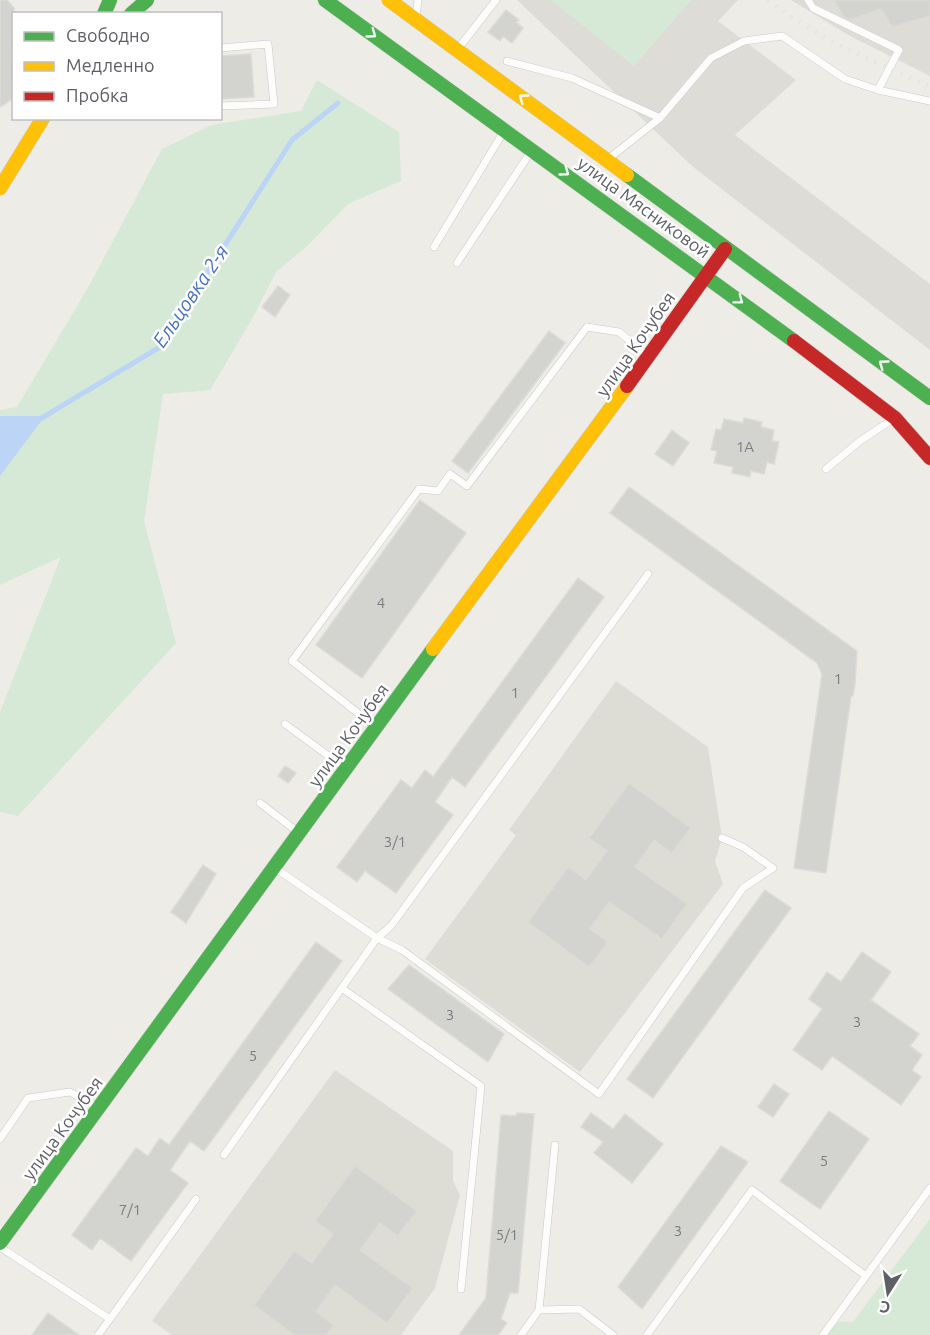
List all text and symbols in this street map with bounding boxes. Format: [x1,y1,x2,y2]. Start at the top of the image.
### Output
legend [12,12,222,120]
text: Свободно [66,25,150,45]
one-way arrow [366,27,377,38]
text: Медленно [66,55,155,75]
text: Пробка [66,85,129,105]
one-way arrow [519,94,530,105]
street label: улица Мясниковой [574,152,714,262]
one-way arrow [558,165,569,176]
water label: Ельцовка 2-я [147,241,233,351]
street label: улица Кочубея [592,288,678,400]
one-way arrow [733,292,744,303]
one-way arrow [878,360,889,371]
house number: 1А [736,438,754,455]
house number: 4 [377,594,385,611]
house number: 1 [834,670,842,687]
street label: улица Кочубея [304,679,392,791]
house number: 1 [511,684,519,701]
house number: 3/1 [384,833,406,850]
house number: 3 [446,1006,454,1023]
house number: 3 [853,1013,861,1030]
house number: 5 [249,1047,257,1064]
street label: улица Кочубея [18,1072,106,1184]
house number: 5 [820,1152,828,1169]
house number: 7/1 [119,1201,141,1218]
house number: 3 [674,1222,682,1239]
house number: 5/1 [496,1226,518,1243]
north arrow [858,1263,918,1323]
text: С [878,1298,892,1318]

